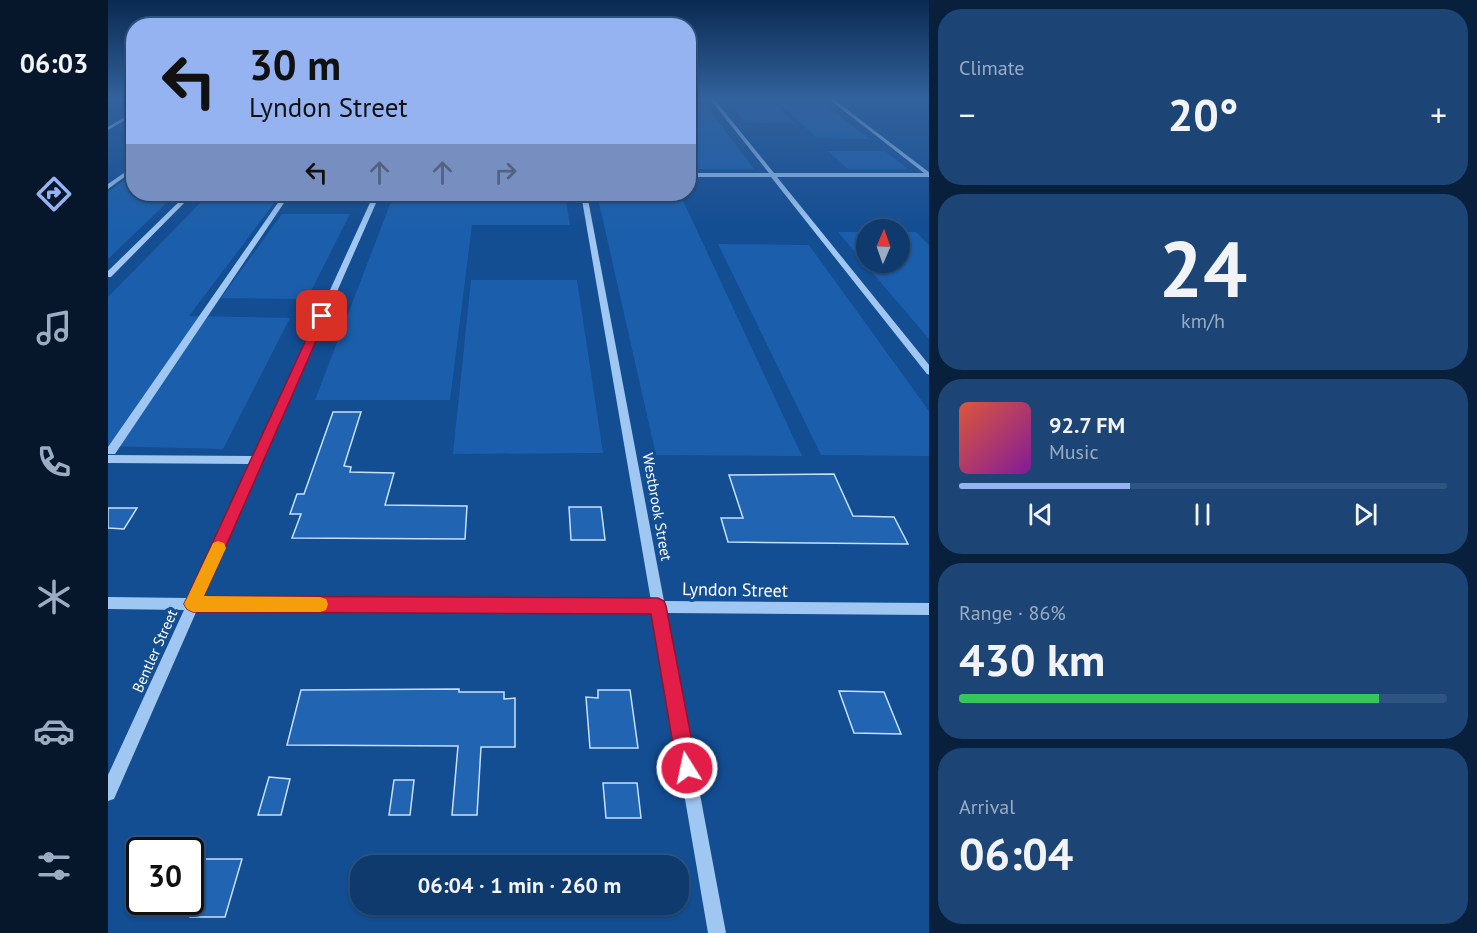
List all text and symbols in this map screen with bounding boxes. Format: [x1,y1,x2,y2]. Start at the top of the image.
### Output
text: 30 m [249,37,341,92]
icon: left [150,42,228,120]
text: 06:03 [20,46,88,80]
text: Climate [959,55,1025,81]
text: 20° [1168,85,1238,143]
text: Lyndon Street [249,90,408,124]
text: − [959,93,976,136]
text: + [1430,93,1447,136]
icon: left [300,156,333,189]
icon: ahead [363,156,396,189]
icon: ahead [426,156,459,189]
icon: right [489,156,522,189]
icon: directions [33,173,75,215]
text: 24 [1159,218,1247,319]
north arrow [856,219,910,273]
map controls [856,219,910,273]
pin [296,290,347,341]
icon: arrive [305,299,338,332]
icon: music [33,307,75,349]
text: km/h [1181,308,1225,334]
text: 92.7 FM [1049,411,1125,439]
text: Music [1049,439,1098,465]
icon: phone [33,441,75,483]
street label: Westbrook Street [639,452,676,562]
icon: previous [1024,498,1057,531]
icon: pause [1186,498,1219,531]
icon: next [1349,498,1382,531]
icon: climate [33,576,75,618]
street label: Lyndon Street [682,577,788,602]
text: Range · 86% [959,600,1066,626]
street label: Bentler Street [128,606,181,695]
text: 430 km [959,630,1105,688]
icon: car [33,710,75,752]
position arrow [655,736,719,800]
text: Arrival [959,794,1015,820]
text: 06:04 [959,824,1073,882]
speed limit sign: 30 [126,837,204,915]
icon: filters [33,845,75,887]
text: 06:04 · 1 min · 260 m [418,871,621,899]

